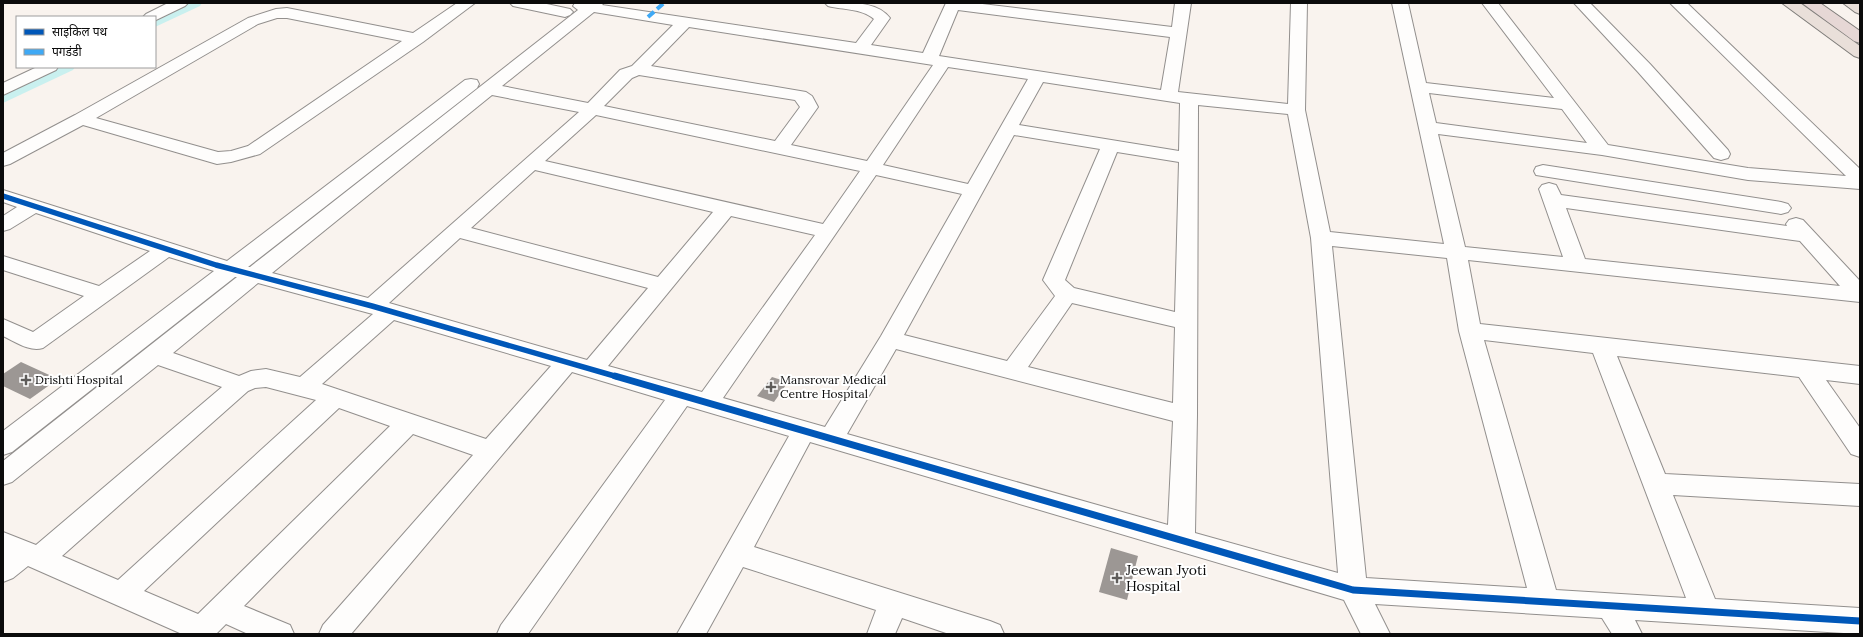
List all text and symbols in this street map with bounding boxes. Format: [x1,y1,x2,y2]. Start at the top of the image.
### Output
legend [16,16,156,68]
text: साइकिल पथ [52,24,108,39]
text: पगडंडी [52,44,82,59]
place label: Drishti Hospital [35,372,123,387]
place label: Mansrovar Medical Centre Hospital [780,372,886,401]
marker: Drishti Hospital [20,374,32,386]
marker: Mansrovar Medical Centre Hospital [765,381,777,393]
place label: Jeewan Jyoti Hospital [1125,561,1206,595]
marker: Jeewan Jyoti Hospital [1111,572,1123,584]

